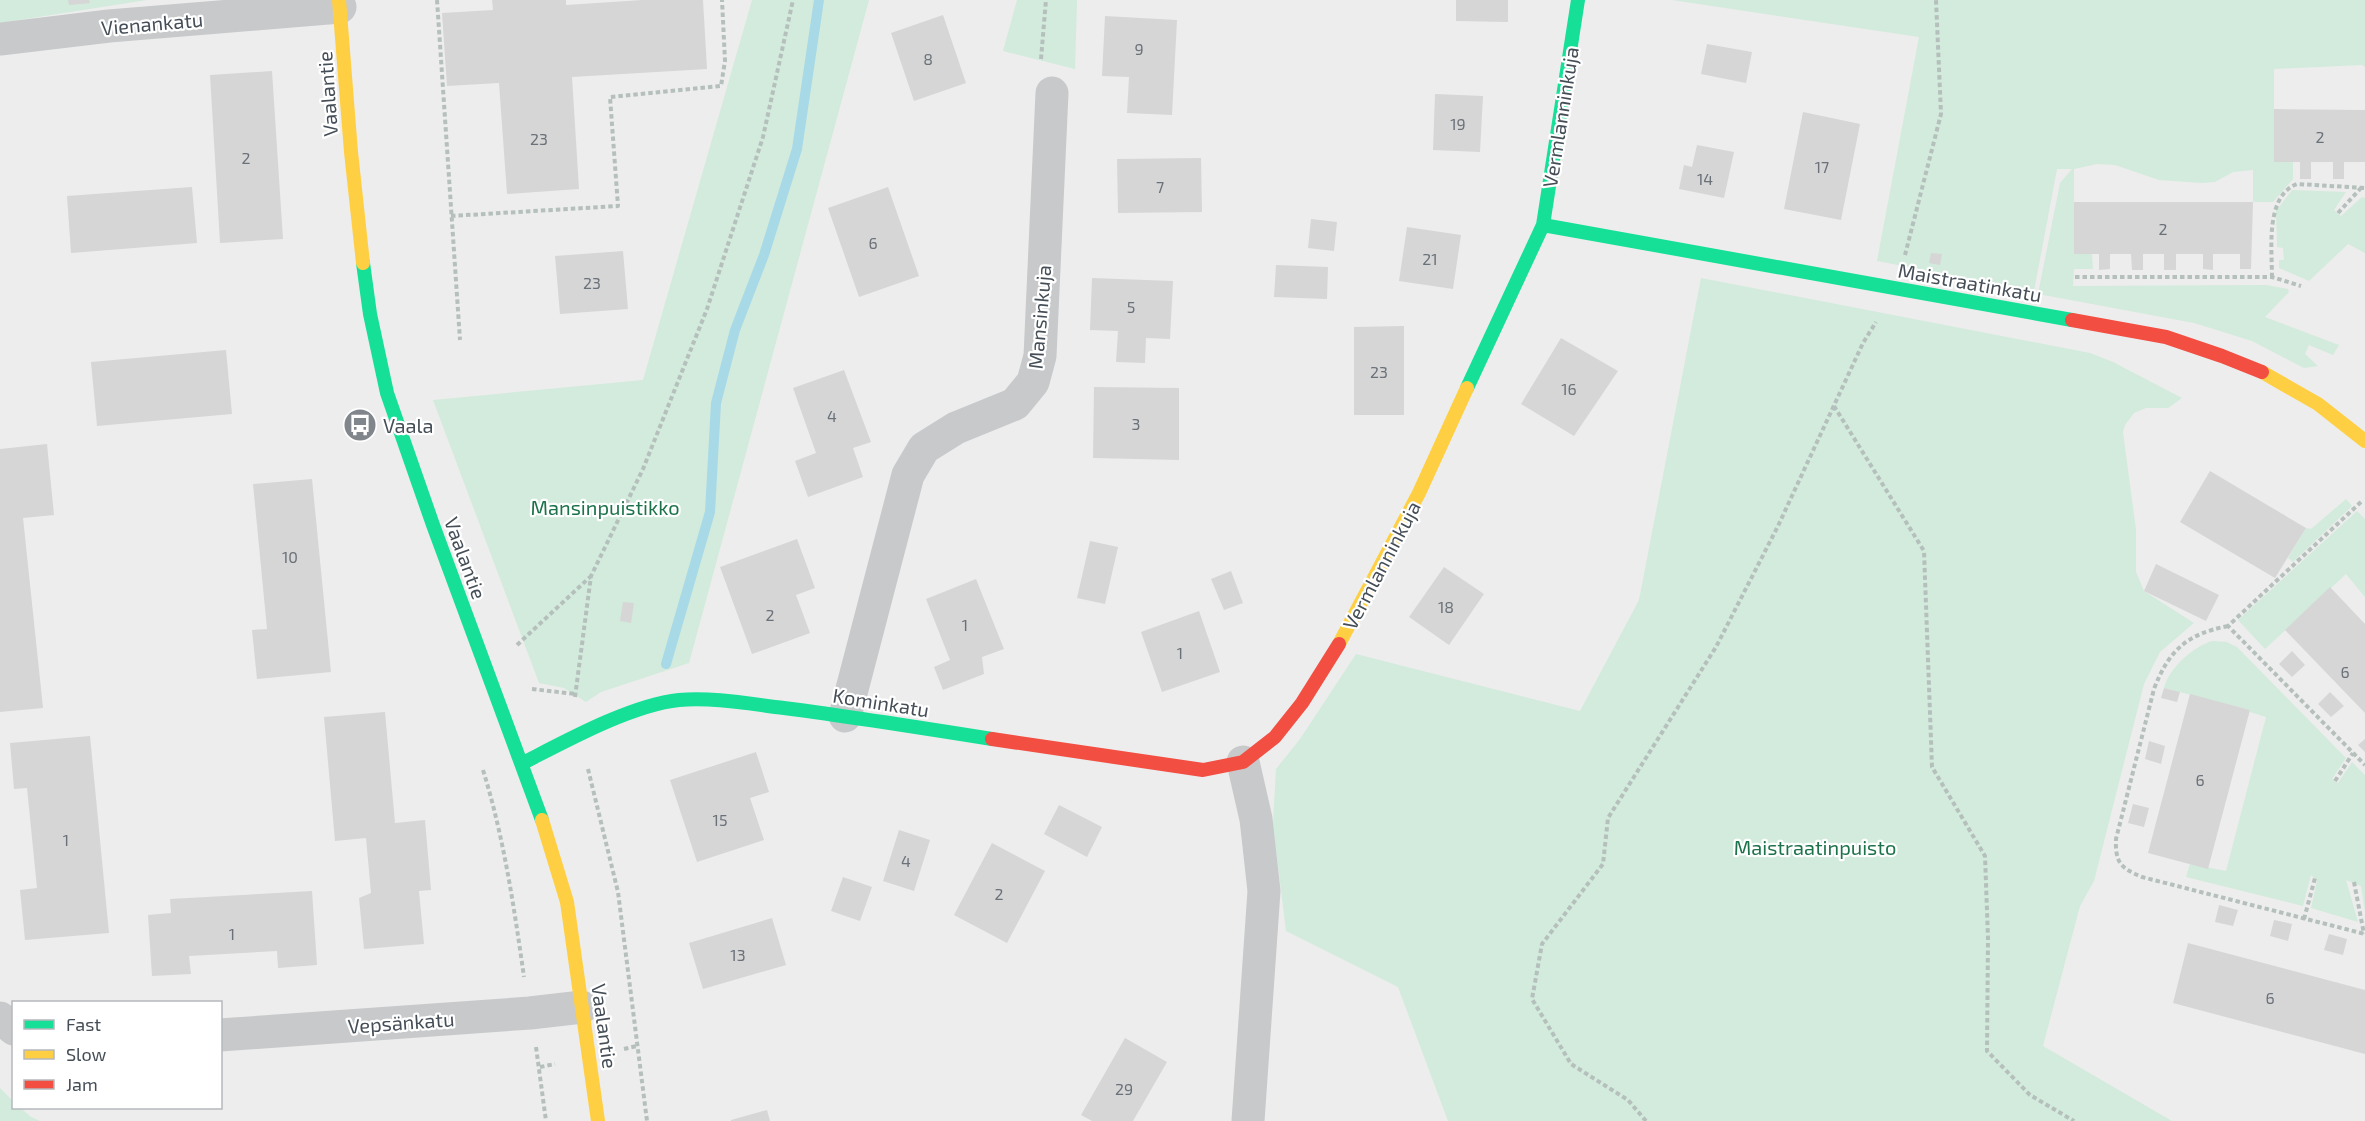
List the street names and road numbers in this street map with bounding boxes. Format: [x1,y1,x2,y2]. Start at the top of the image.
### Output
street label: Vienankatu [100,7,204,39]
street label: Vermlanninkuja [1537,45,1583,189]
street label: Vaalantie [312,51,342,137]
street label: Maistraatinkatu [1896,258,2044,306]
street label: Mansinkuja [1022,264,1056,370]
street label: Vermlanninkuja [1337,497,1425,633]
street label: Vaalantie [440,514,492,602]
street label: Kominkatu [831,683,931,721]
street label: Vaalantie [587,982,623,1070]
street label: Vepsänkatu [347,1006,455,1038]

